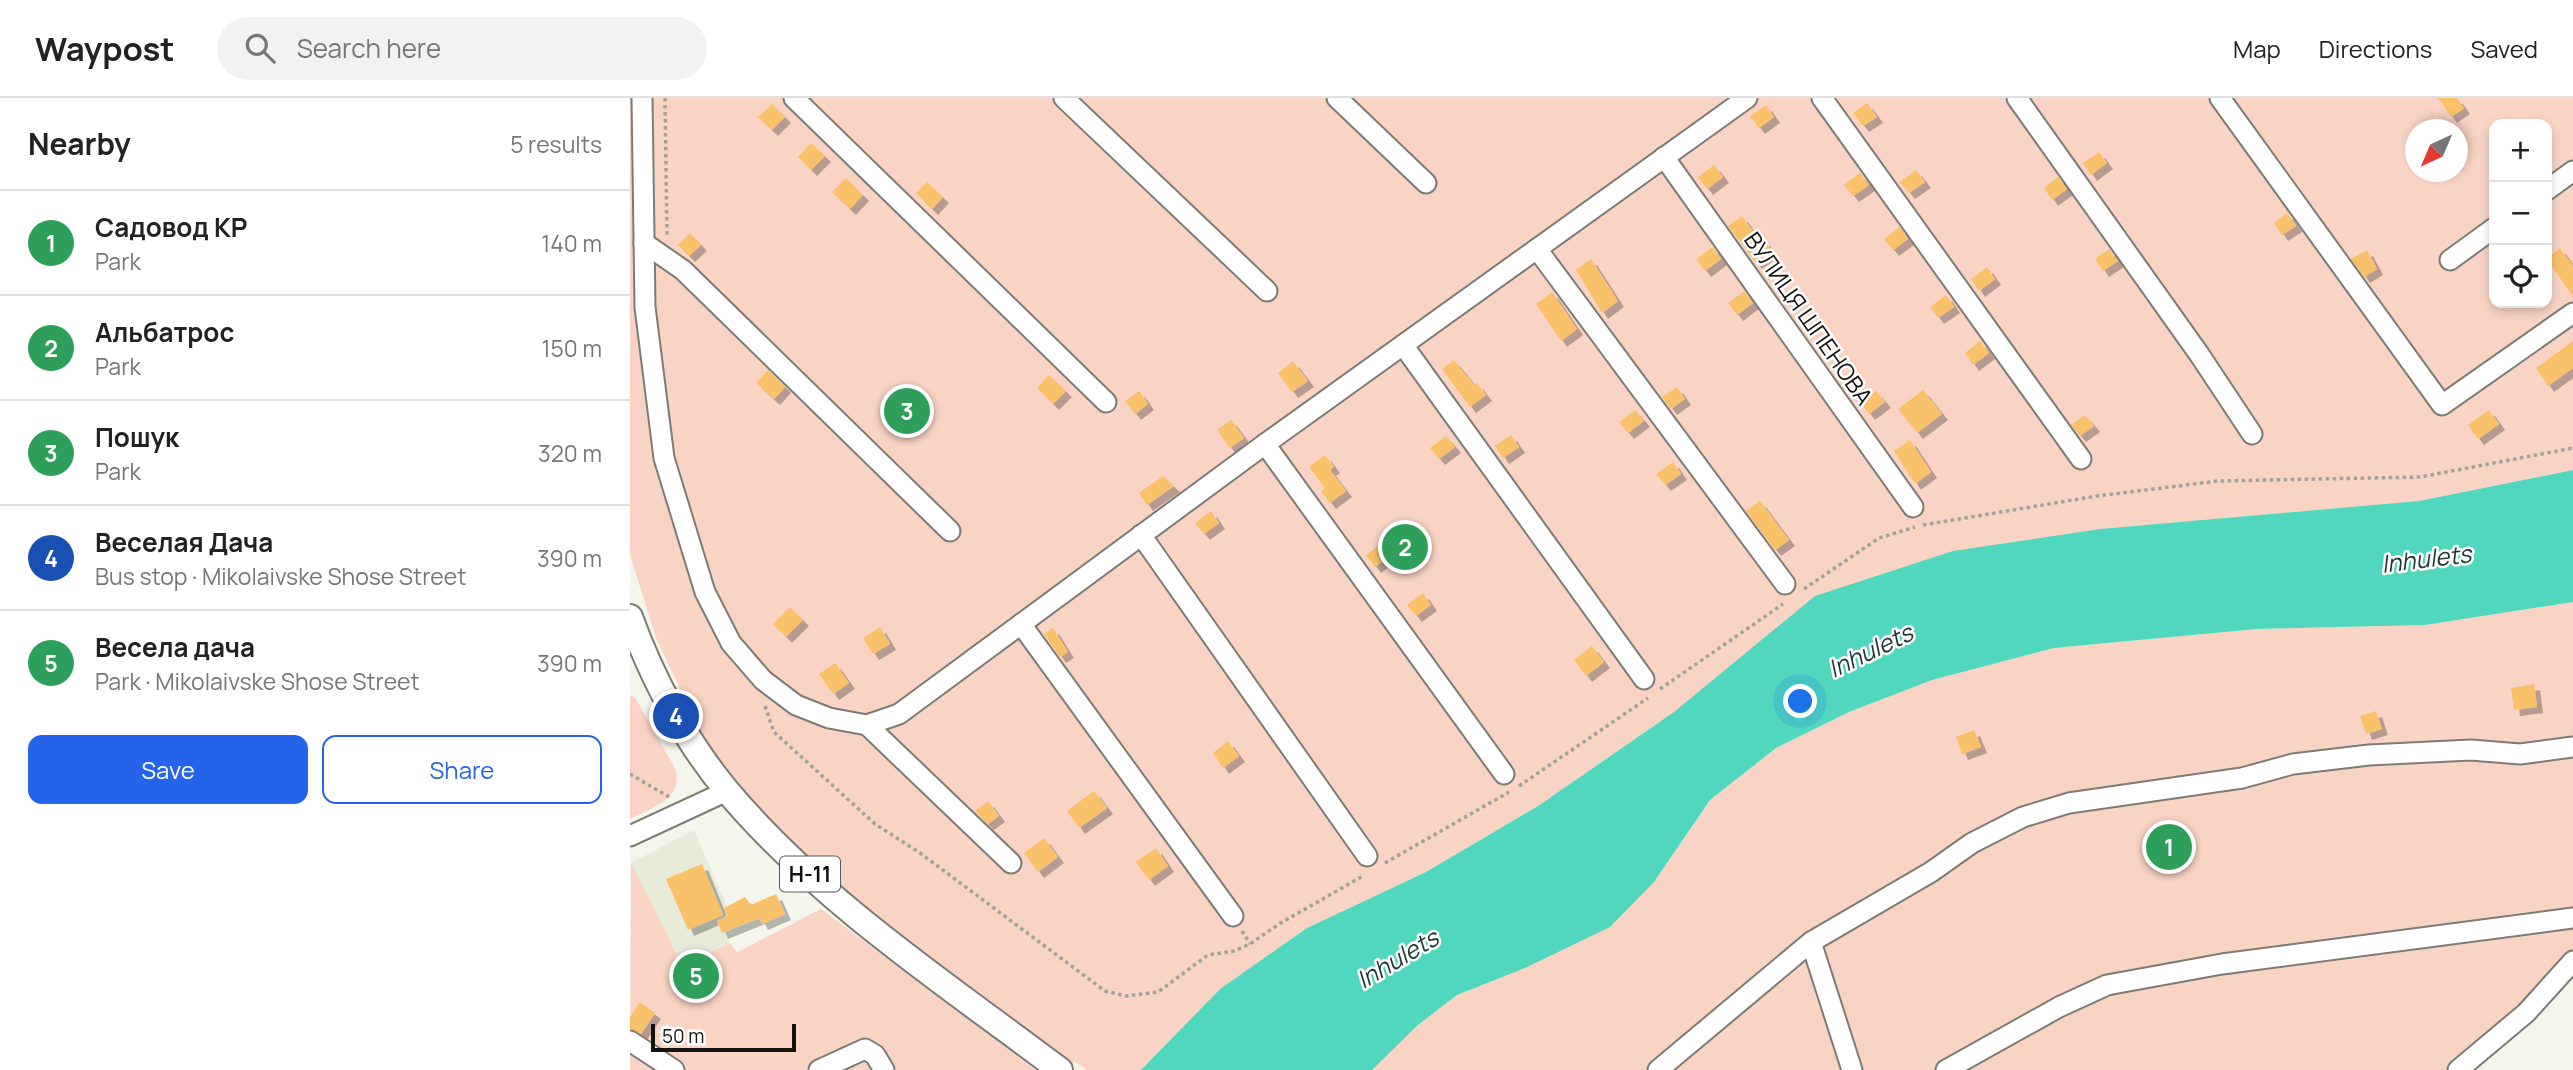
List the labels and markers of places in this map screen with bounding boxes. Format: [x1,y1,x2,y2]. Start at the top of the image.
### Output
pin: 3 [884,385,930,437]
pin: 2 [1382,521,1428,573]
pin: 4 [653,690,699,742]
pin: 1 [2146,821,2192,873]
pin: 5 [673,950,719,1002]

